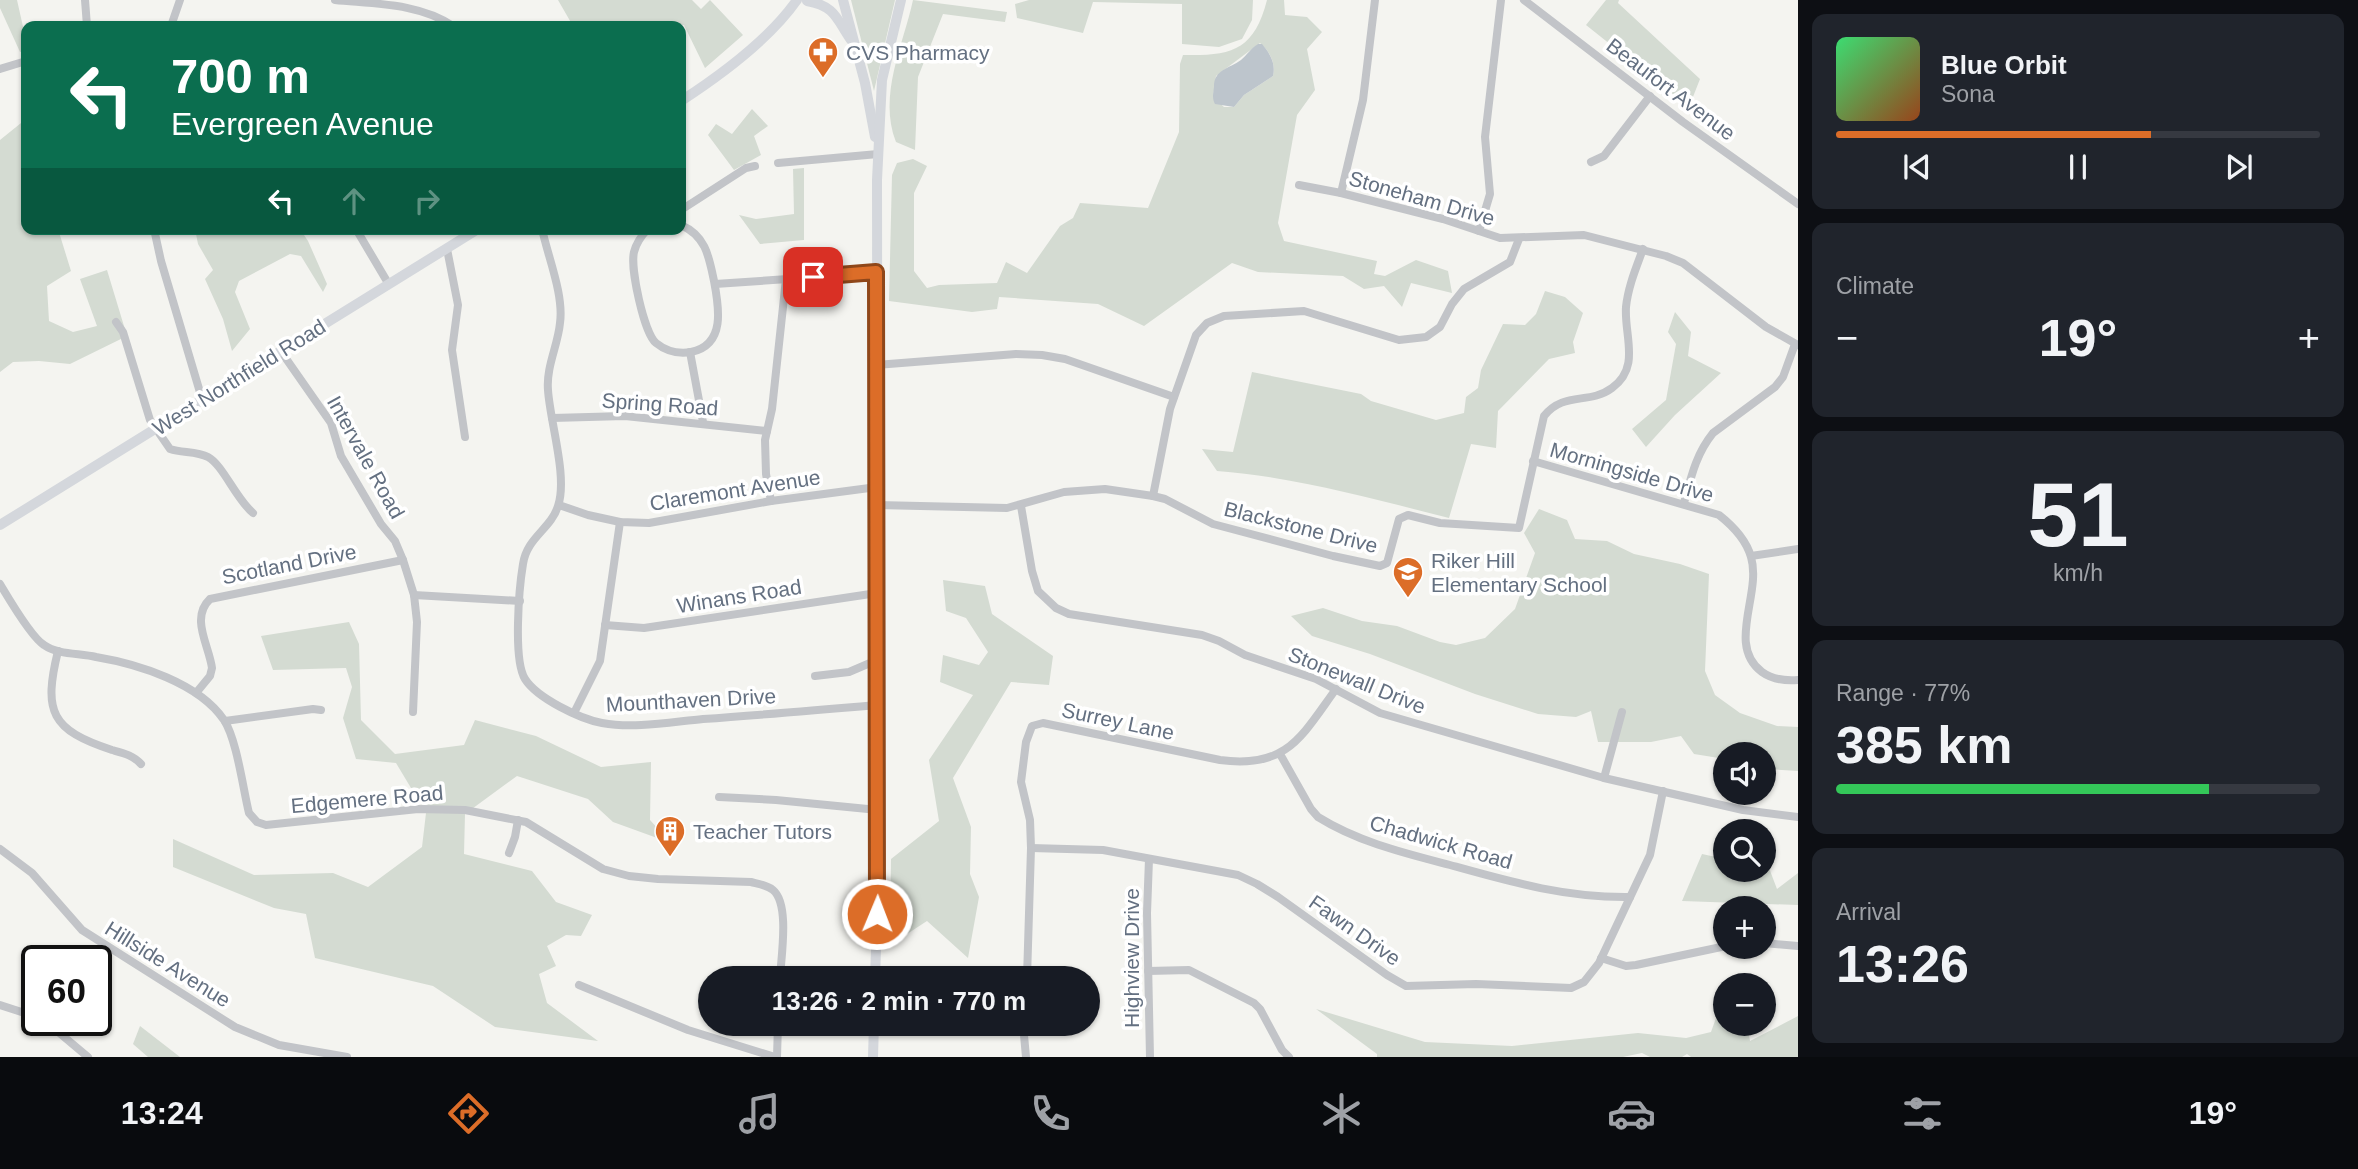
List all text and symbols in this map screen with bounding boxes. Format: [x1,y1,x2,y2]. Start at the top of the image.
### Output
street label: Beaufort Avenue [1602,33,1740,145]
pharmacy icon: CVS Pharmacy [806,35,840,79]
place label: CVS Pharmacy [846,41,990,64]
icon: left [56,49,147,140]
text: 700 m [171,49,310,103]
text: Blue Orbit [1941,50,2067,80]
text: Sona [1941,81,1995,107]
text: Evergreen Avenue [171,106,434,142]
icon: previous [1898,148,1936,186]
icon: pause [2059,148,2097,186]
icon: next [2220,148,2258,186]
street label: Stoneham Drive [1346,166,1498,230]
icon: left [262,182,300,220]
icon: ahead [335,182,373,220]
icon: right [408,182,446,220]
pin [783,247,843,307]
icon: arrive [794,258,832,296]
text: Climate [1836,273,1914,299]
text: 19° [2039,309,2117,367]
street label: West Northfield Road [148,314,330,440]
text: − [1836,317,1858,359]
text: + [2298,317,2320,359]
street label: Spring Road [601,388,719,420]
street label: Intervale Road [323,392,409,522]
street label: Morningside Drive [1547,438,1717,506]
text: 51 [2027,464,2129,565]
street label: Claremont Avenue [648,465,822,515]
street label: Blackstone Drive [1222,497,1380,557]
street label: Scotland Drive [220,540,358,588]
place label: Riker Hill Elementary School [1431,549,1607,596]
school or university icon: Riker Hill Elementary School [1391,555,1425,599]
text: km/h [2053,560,2103,586]
street label: Winans Road [675,575,803,617]
street label: Stonewall Drive [1285,642,1429,718]
text: Range · 77% [1836,680,1970,706]
street label: Mounthaven Drive [605,684,777,716]
street label: Surrey Lane [1060,698,1176,744]
text: 385 km [1836,716,2012,774]
map controls [1713,742,1776,1036]
button: sound [1713,742,1776,805]
street label: Edgemere Road [290,781,444,817]
street label: Chadwick Road [1367,811,1515,873]
building icon: Teacher Tutors [653,814,687,858]
button: search [1713,819,1776,882]
place label: Teacher Tutors [693,820,832,843]
position arrow [840,877,914,951]
street label: Highview Drive [1120,888,1143,1028]
street label: Fawn Drive [1305,890,1405,970]
button: + [1713,896,1776,959]
text: Arrival [1836,899,1901,925]
street label: Hillside Avenue [101,916,235,1012]
text: 13:26 [1836,935,1969,993]
speed limit sign: 60 [21,945,112,1036]
button: − [1713,973,1776,1036]
text: 13:26 · 2 min · 770 m [772,986,1026,1016]
icon: directions [444,1089,493,1138]
icon: music [735,1089,784,1138]
icon: phone [1026,1089,1075,1138]
icon: climate [1317,1089,1366,1138]
icon: car [1607,1089,1656,1138]
icon: filters [1898,1089,1947,1138]
text: 13:24 [121,1095,203,1131]
text: 19° [2189,1095,2237,1131]

